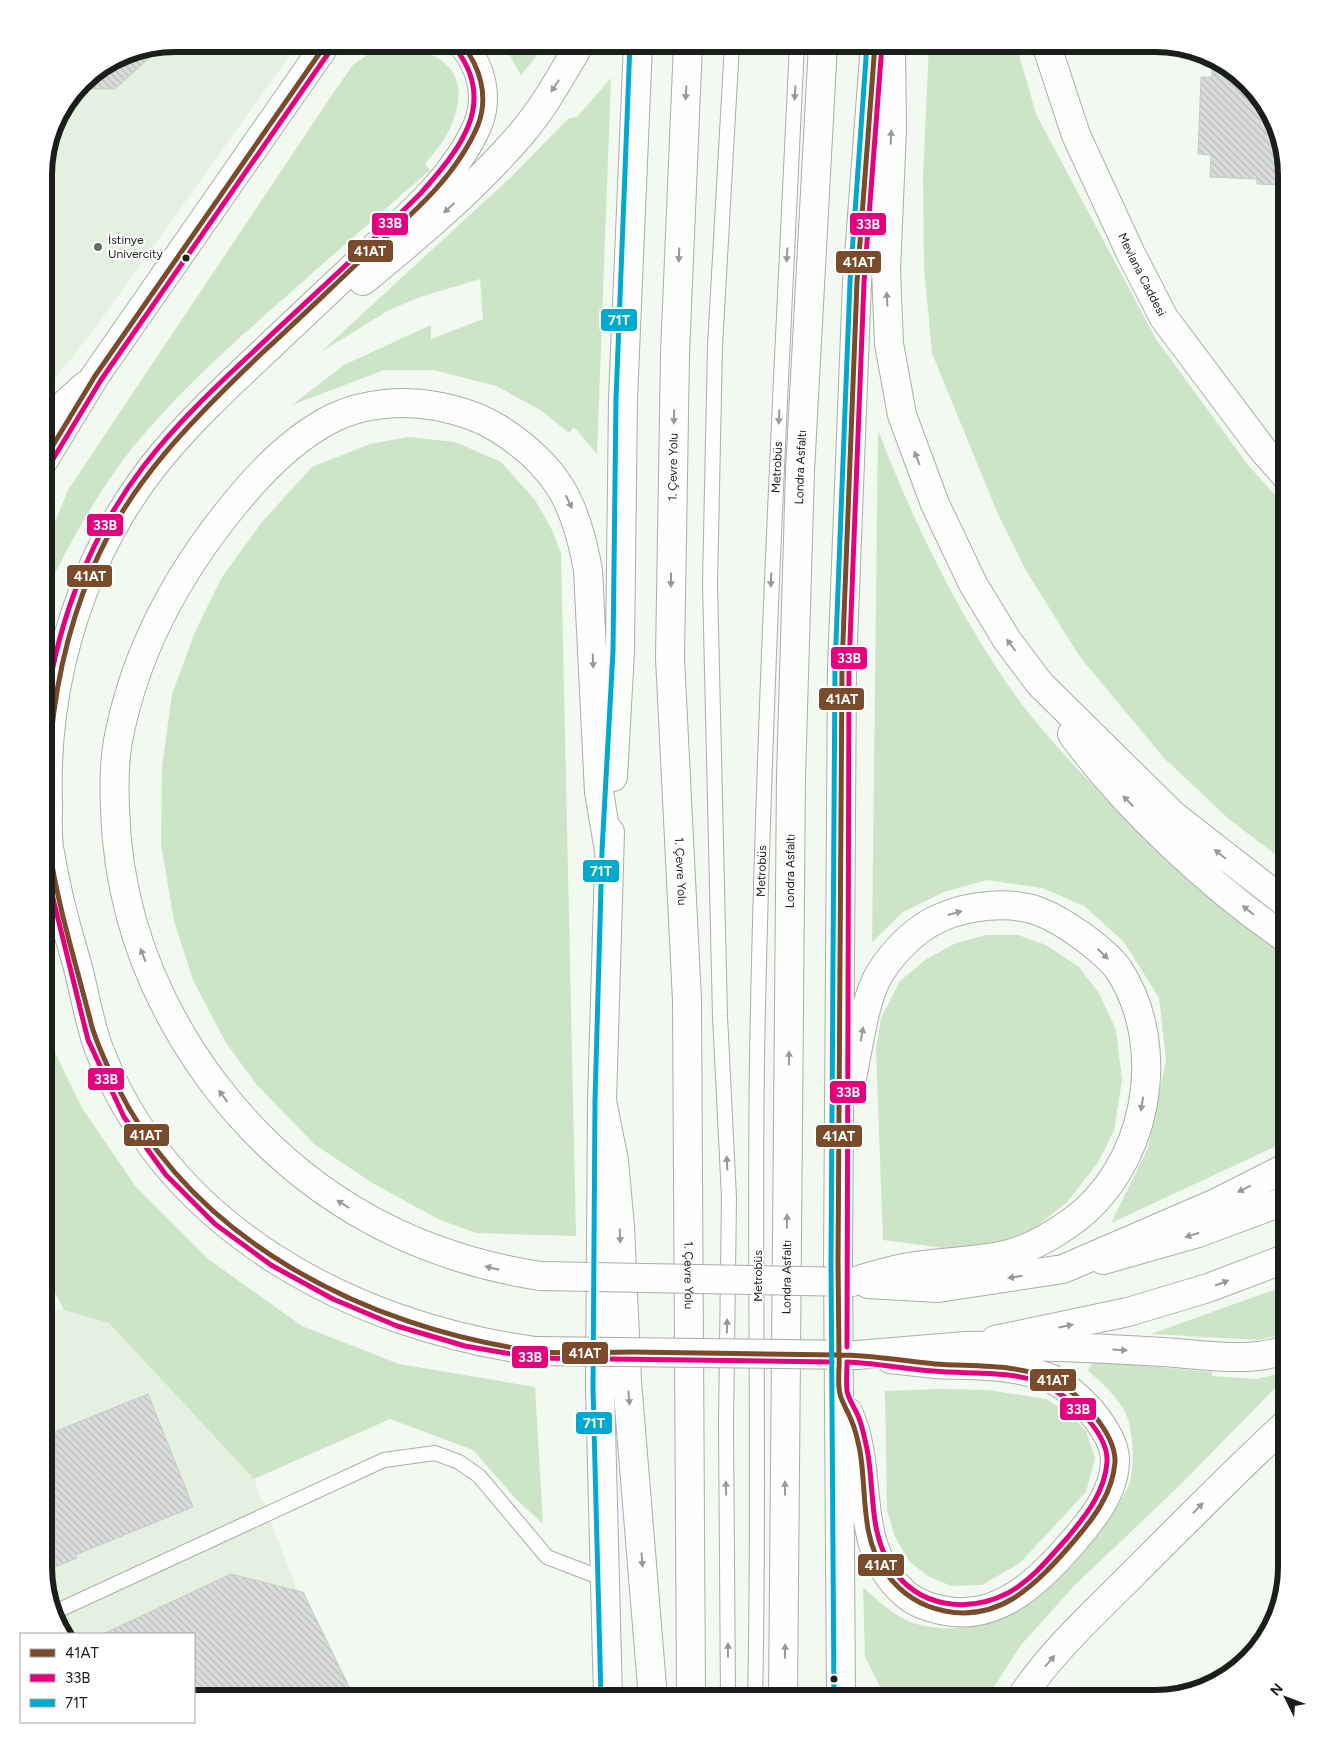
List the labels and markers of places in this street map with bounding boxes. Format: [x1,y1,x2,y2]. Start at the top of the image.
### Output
place label: İstinye Univercity [108,233,163,261]
marker: İstinye Univercity [92,241,104,253]
unlabelled marker [181,253,191,263]
unlabelled marker [829,1674,839,1684]

